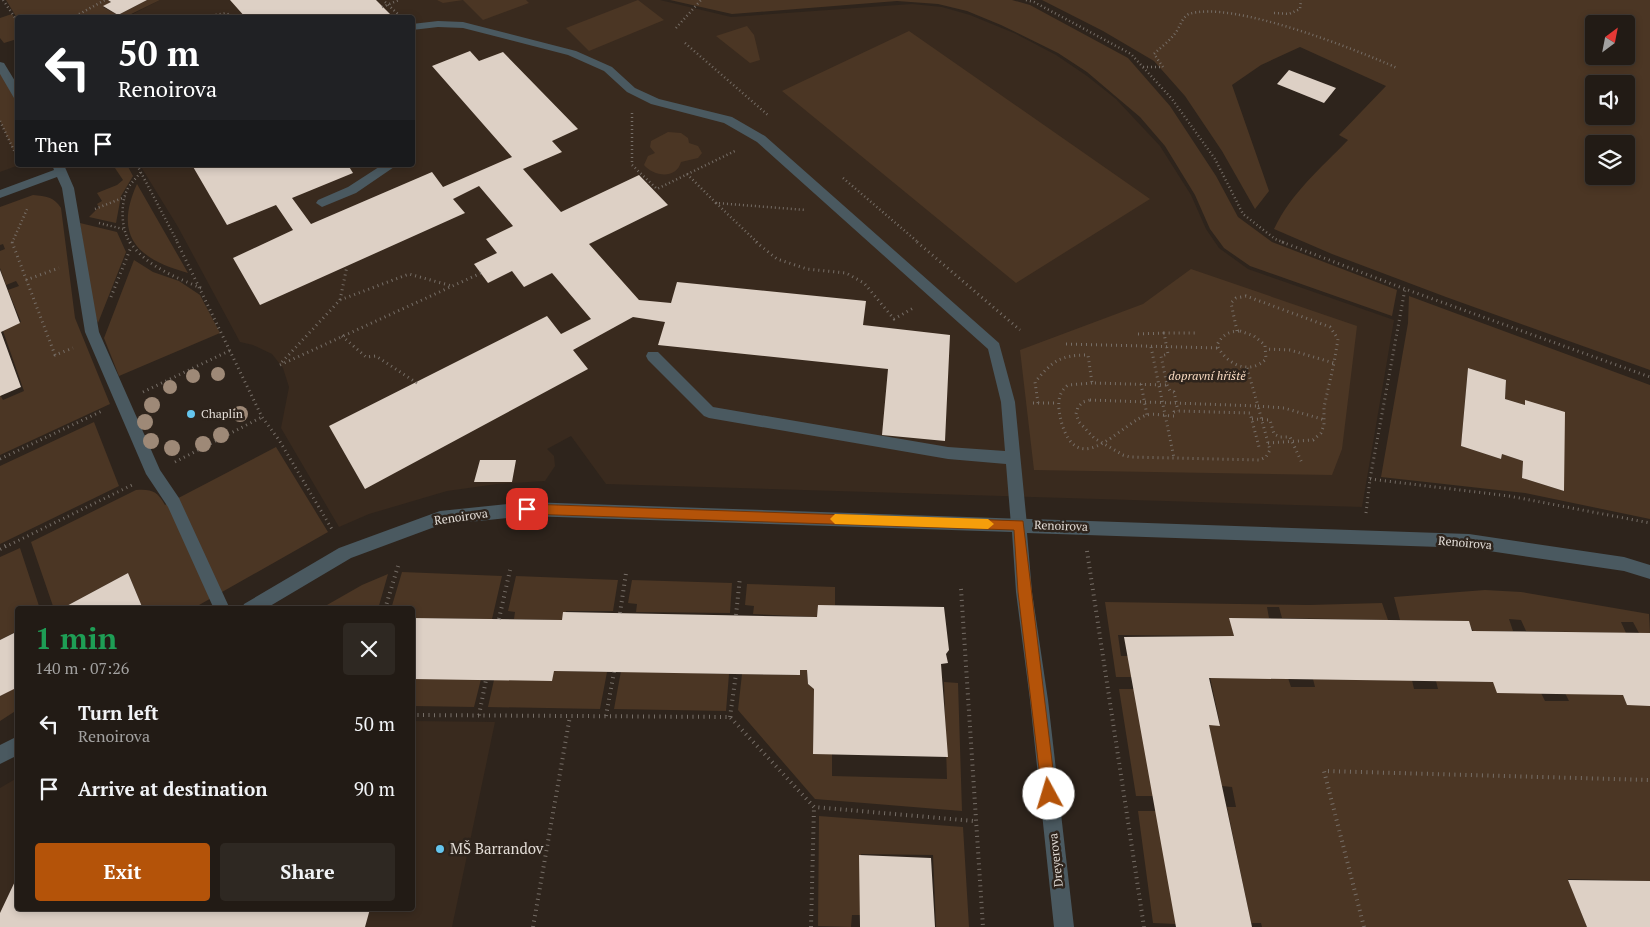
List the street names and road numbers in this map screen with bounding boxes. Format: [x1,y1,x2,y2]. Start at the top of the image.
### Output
street label: Renoirova [433,505,489,528]
street label: Renoirova [1034,517,1088,534]
street label: Renoirova [1437,533,1493,552]
street label: Dreyerova [1045,832,1066,888]

